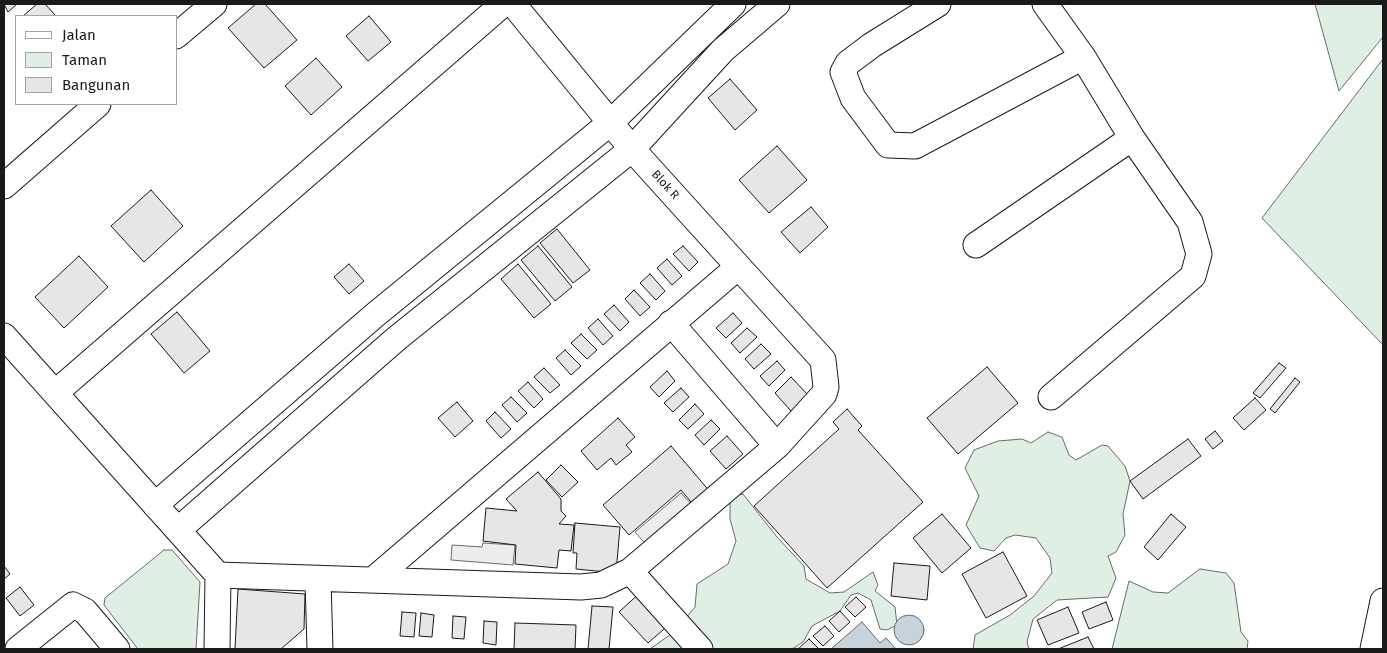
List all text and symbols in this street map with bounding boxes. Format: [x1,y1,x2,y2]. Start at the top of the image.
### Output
legend [15,15,178,105]
text: Jalan [62,26,96,44]
text: Taman [62,51,107,69]
text: Bangunan [62,76,130,94]
street label: Blok R [648,167,682,203]

